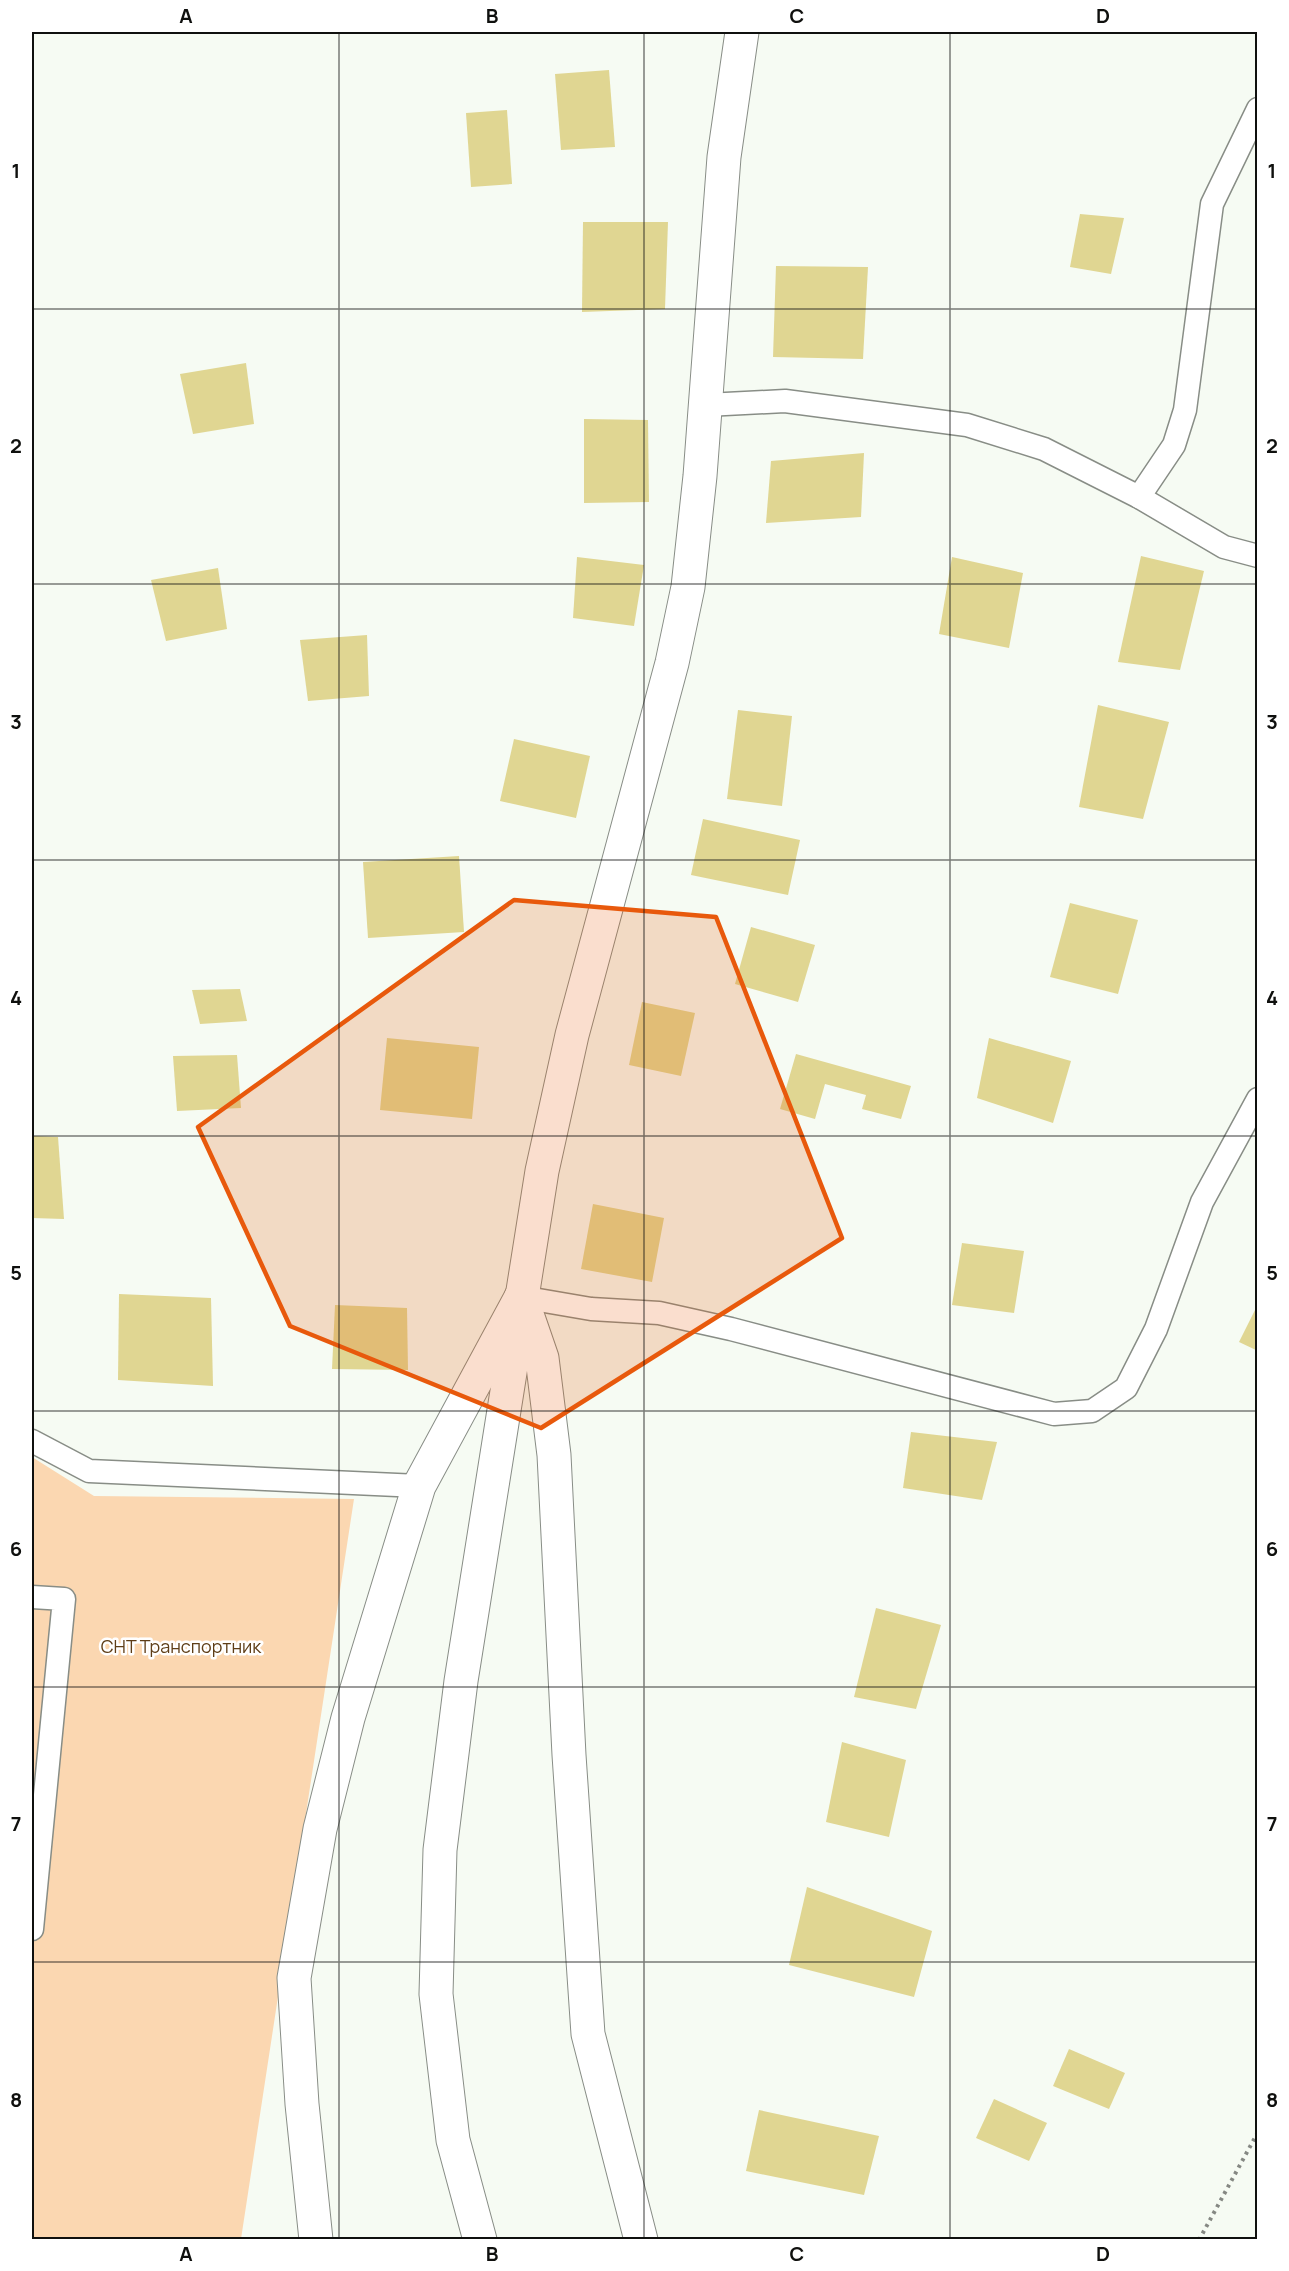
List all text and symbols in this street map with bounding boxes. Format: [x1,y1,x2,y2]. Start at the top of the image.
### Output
text: A [179,2,193,29]
text: B [486,2,499,29]
text: C [790,2,804,29]
text: D [1096,2,1110,29]
text: 1 [12,157,20,184]
text: 1 [1268,157,1276,184]
text: 2 [10,432,22,459]
text: 2 [1266,432,1278,459]
text: 3 [10,708,22,735]
text: 3 [1266,708,1278,735]
text: 4 [10,984,22,1011]
text: 4 [1266,984,1278,1011]
text: 5 [10,1259,22,1286]
text: 5 [1266,1259,1278,1286]
text: 6 [10,1535,22,1562]
text: 6 [1266,1535,1278,1562]
park label: СНТ Транспортник [101,1634,262,1658]
text: 7 [11,1810,21,1837]
text: 7 [1267,1810,1277,1837]
text: 8 [10,2086,22,2113]
text: 8 [1266,2086,1278,2113]
text: A [179,2240,193,2267]
text: B [486,2240,499,2267]
text: C [790,2240,804,2267]
text: D [1096,2240,1110,2267]

